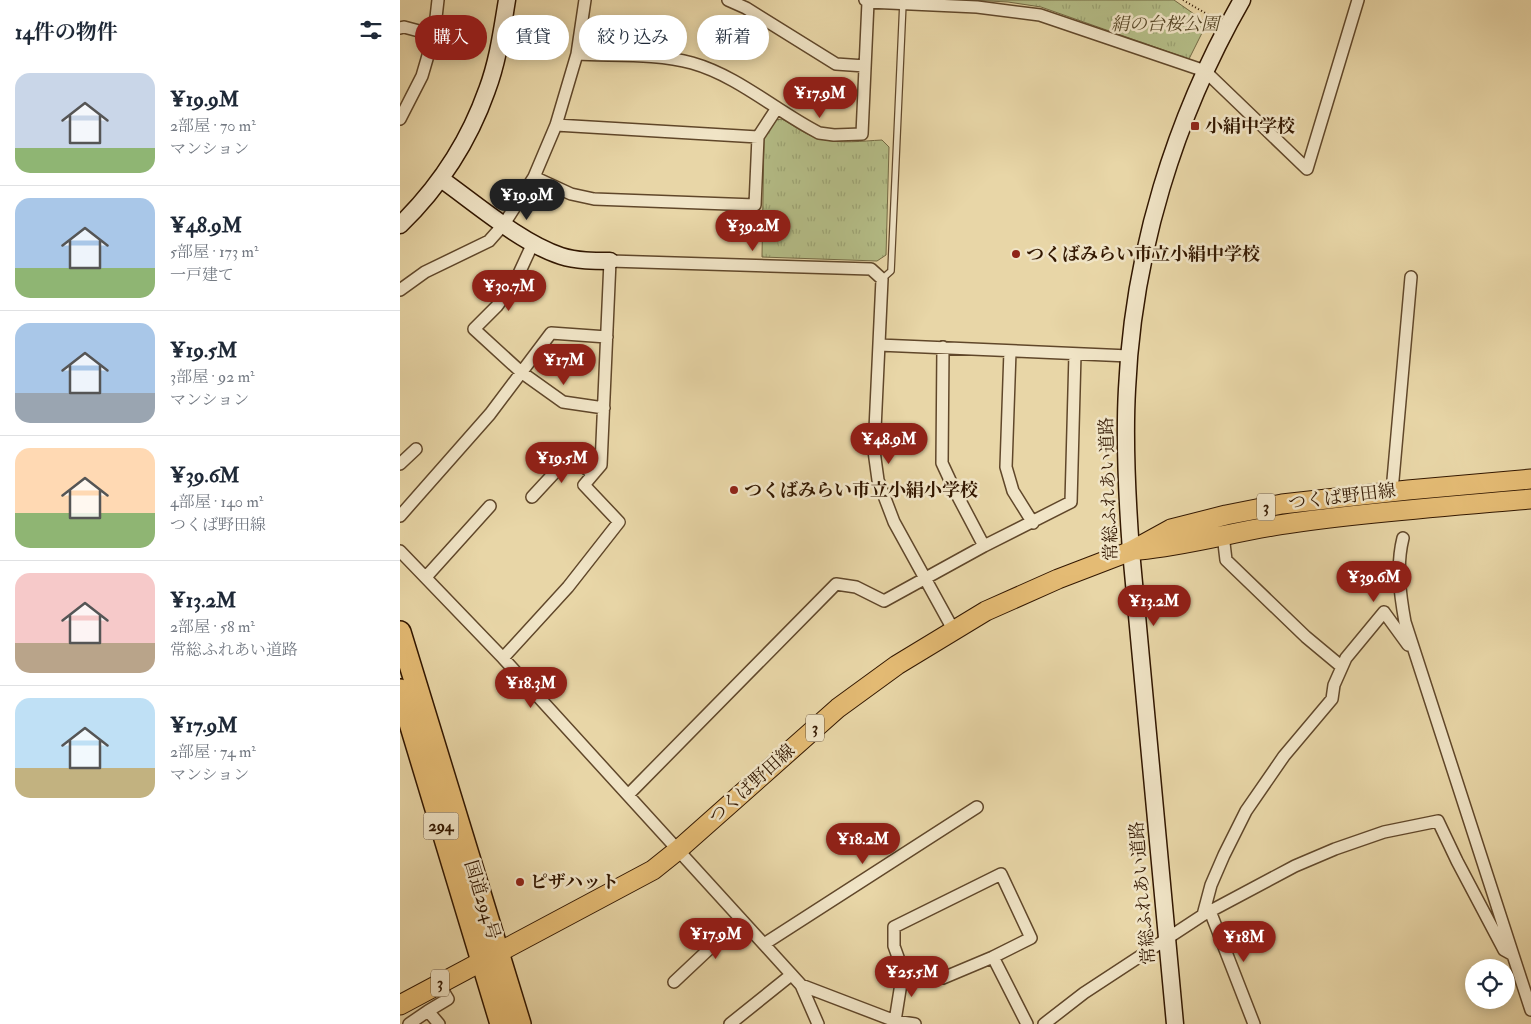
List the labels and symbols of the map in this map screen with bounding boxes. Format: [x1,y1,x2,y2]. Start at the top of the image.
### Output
park label: 絹の台桜公園 [1111,13,1222,36]
pin: ¥17.9M [779,76,861,119]
place label: 小絹中学校 [1205,115,1295,138]
marker: 小絹中学校 [1189,120,1201,132]
pin: ¥19.9M [486,178,568,221]
pin: ¥39.2M [712,210,794,252]
place label: つくばみらい市立小絹中学校 [1026,243,1260,266]
marker: つくばみらい市立小絹中学校 [1010,248,1022,260]
pin: ¥30.7M [468,270,550,312]
pin: ¥17M [534,344,594,386]
street label: 常総ふれあい道路 [1095,417,1123,561]
pin: ¥48.9M [848,422,930,465]
pin: ¥19.5M [521,442,603,484]
place label: つくばみらい市立小絹小学校 [744,479,978,502]
street label: つくば野田線 [1287,479,1397,515]
marker: つくばみらい市立小絹小学校 [728,484,740,496]
road number: 3 [1257,494,1275,520]
pin: ¥39.6M [1333,560,1415,603]
pin: ¥13.2M [1113,584,1195,627]
pin: ¥18.3M [490,666,572,709]
road number: 3 [806,714,824,741]
street label: つくば野田線 [704,739,800,829]
road number: 294 [423,812,458,839]
street label: 常総ふれあい道路 [1125,820,1161,966]
pin: ¥18.2M [822,822,904,865]
street label: 国道294号 [459,857,505,943]
place label: ピザハット [530,871,619,894]
marker: ピザハット [514,876,526,888]
pin: ¥17.9M [675,918,757,960]
pin: ¥18M [1214,920,1274,963]
pin: ¥25.5M [871,956,953,998]
road number: 3 [431,970,449,996]

